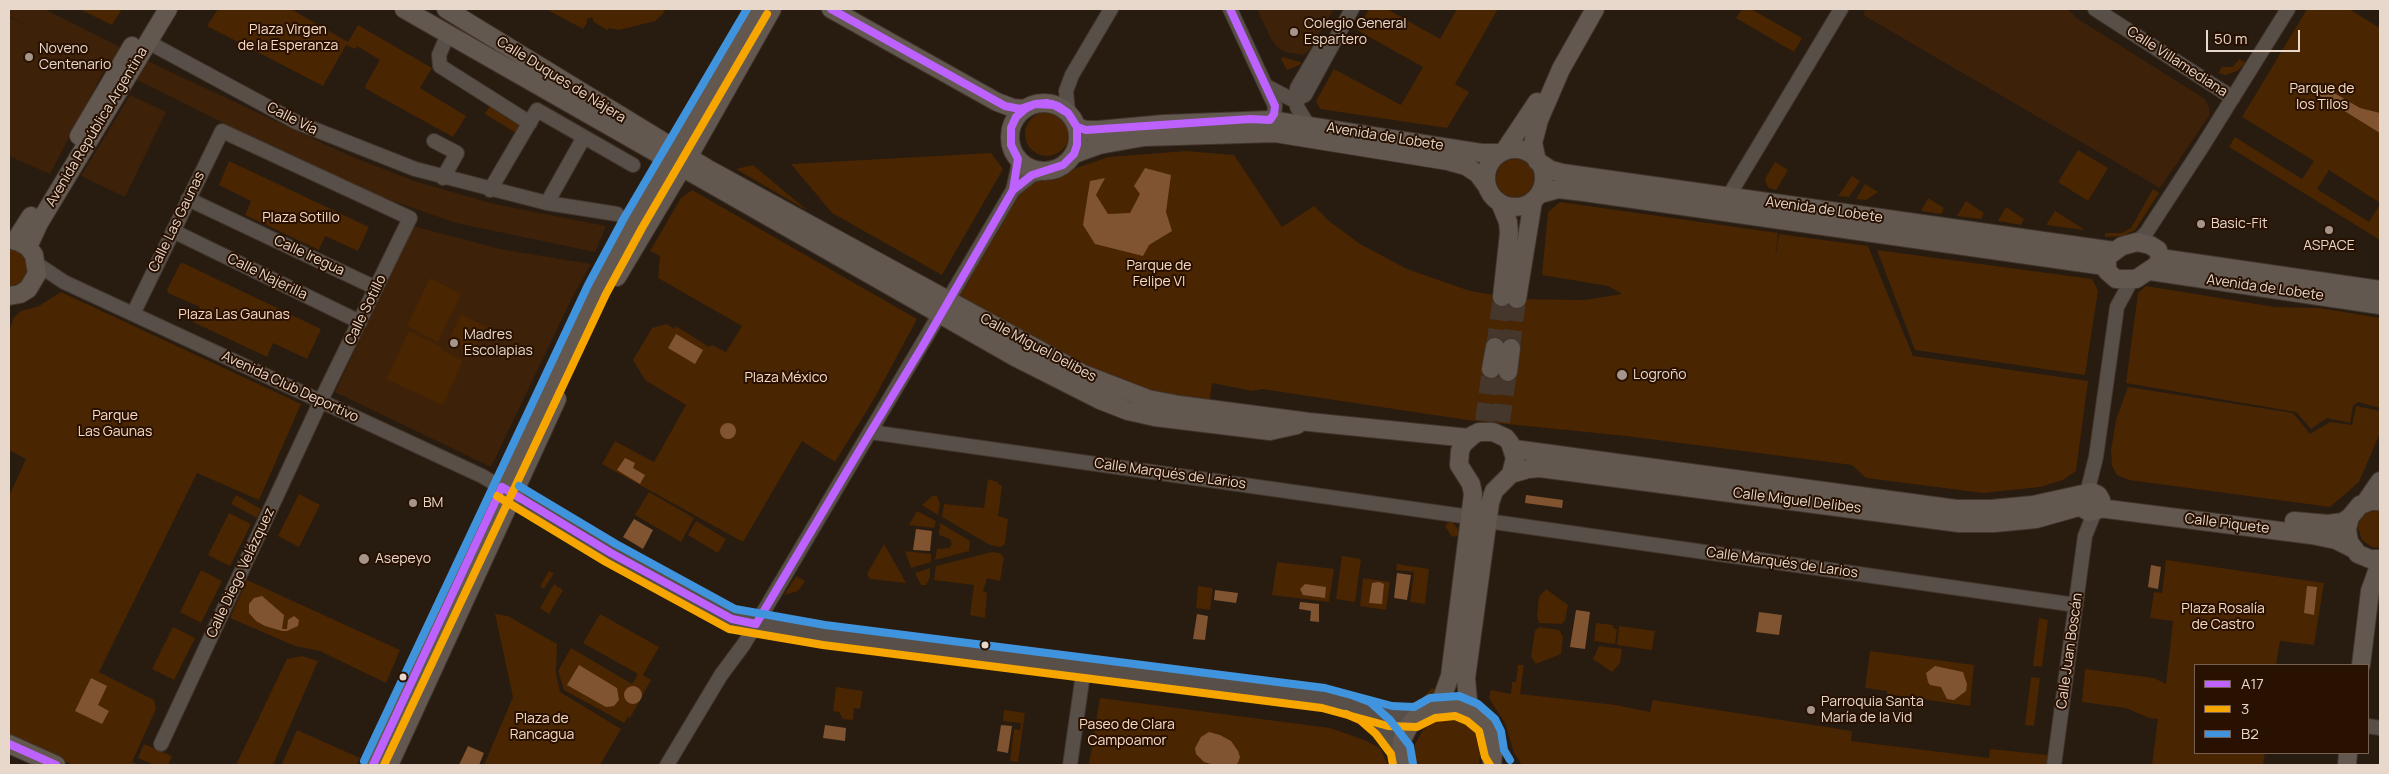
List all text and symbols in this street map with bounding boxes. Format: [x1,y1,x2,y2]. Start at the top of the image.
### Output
place label: Colegio General Espartero [1304,16,1406,48]
scale bar [2209,20,2303,52]
park label: Plaza Virgen de la Esperanza [238,22,338,54]
street label: Calle Villamediana [2124,23,2230,101]
marker: Colegio General Espartero [1288,26,1300,38]
text: 50 m [2214,28,2248,49]
street label: Calle Duques de Nájera [493,33,629,127]
place label: Noveno Centenario [39,41,111,74]
street label: Avenida República Argentina [43,44,151,210]
marker: Noveno Centenario [23,51,35,63]
park label: Parque de los Tilos [2289,81,2355,114]
street label: Calle Vía [264,99,320,139]
street label: Avenida de Lobete [1325,119,1445,155]
street label: Calle Las Gaunas [145,169,209,275]
street label: Avenida de Lobete [1764,193,1884,227]
park label: Plaza Sotillo [262,210,340,226]
place label: Basic-Fit [2211,216,2268,232]
marker: Basic-Fit [2195,218,2207,230]
marker: ASPACE [2323,224,2335,236]
street label: Calle Iregua [271,232,347,280]
place label: ASPACE [2303,238,2355,254]
street label: Calle Najerilla [224,250,310,304]
park label: Parque de Felipe VI [1126,258,1192,290]
street label: Avenida de Lobete [2205,271,2325,305]
street label: Calle Sotillo [342,272,390,348]
park label: Plaza Las Gaunas [178,307,290,323]
street label: Calle Miguel Delibes [977,310,1099,386]
place label: Madres Escolapias [464,327,533,360]
marker: Madres Escolapias [448,337,460,349]
street label: Avenida Club Deportivo [219,348,361,426]
place label: Logroño [1633,367,1687,383]
marker: Logroño [1615,368,1629,382]
park label: Plaza México [744,370,828,386]
park label: Parque Las Gaunas [78,408,152,441]
street label: Calle Marqués de Larios [1093,455,1247,493]
street label: Calle Miguel Delibes [1732,485,1862,517]
place label: BM [423,495,443,511]
marker: BM [407,497,419,509]
street label: Calle Diego Velázquez [203,505,279,641]
street label: Calle Piquete [2184,510,2270,538]
street label: Calle Marqués de Larios [1705,544,1859,582]
place label: Asepeyo [375,551,431,567]
marker: Asepeyo [357,552,371,566]
street label: Calle Juan Boscán [2054,592,2086,710]
park label: Plaza Rosalía de Castro [2181,601,2265,634]
unlabelled marker [980,640,990,650]
legend [2194,664,2369,754]
unlabelled marker [398,672,408,682]
text: A17 [2241,673,2264,694]
place label: Parroquia Santa María de la Vid [1821,694,1924,726]
text: 3 [2241,698,2249,719]
marker: Parroquia Santa María de la Vid [1805,704,1817,716]
park label: Plaza de Rancagua [510,711,574,744]
park label: Paseo de Clara Campoamor [1079,717,1175,750]
text: B2 [2241,723,2259,744]

